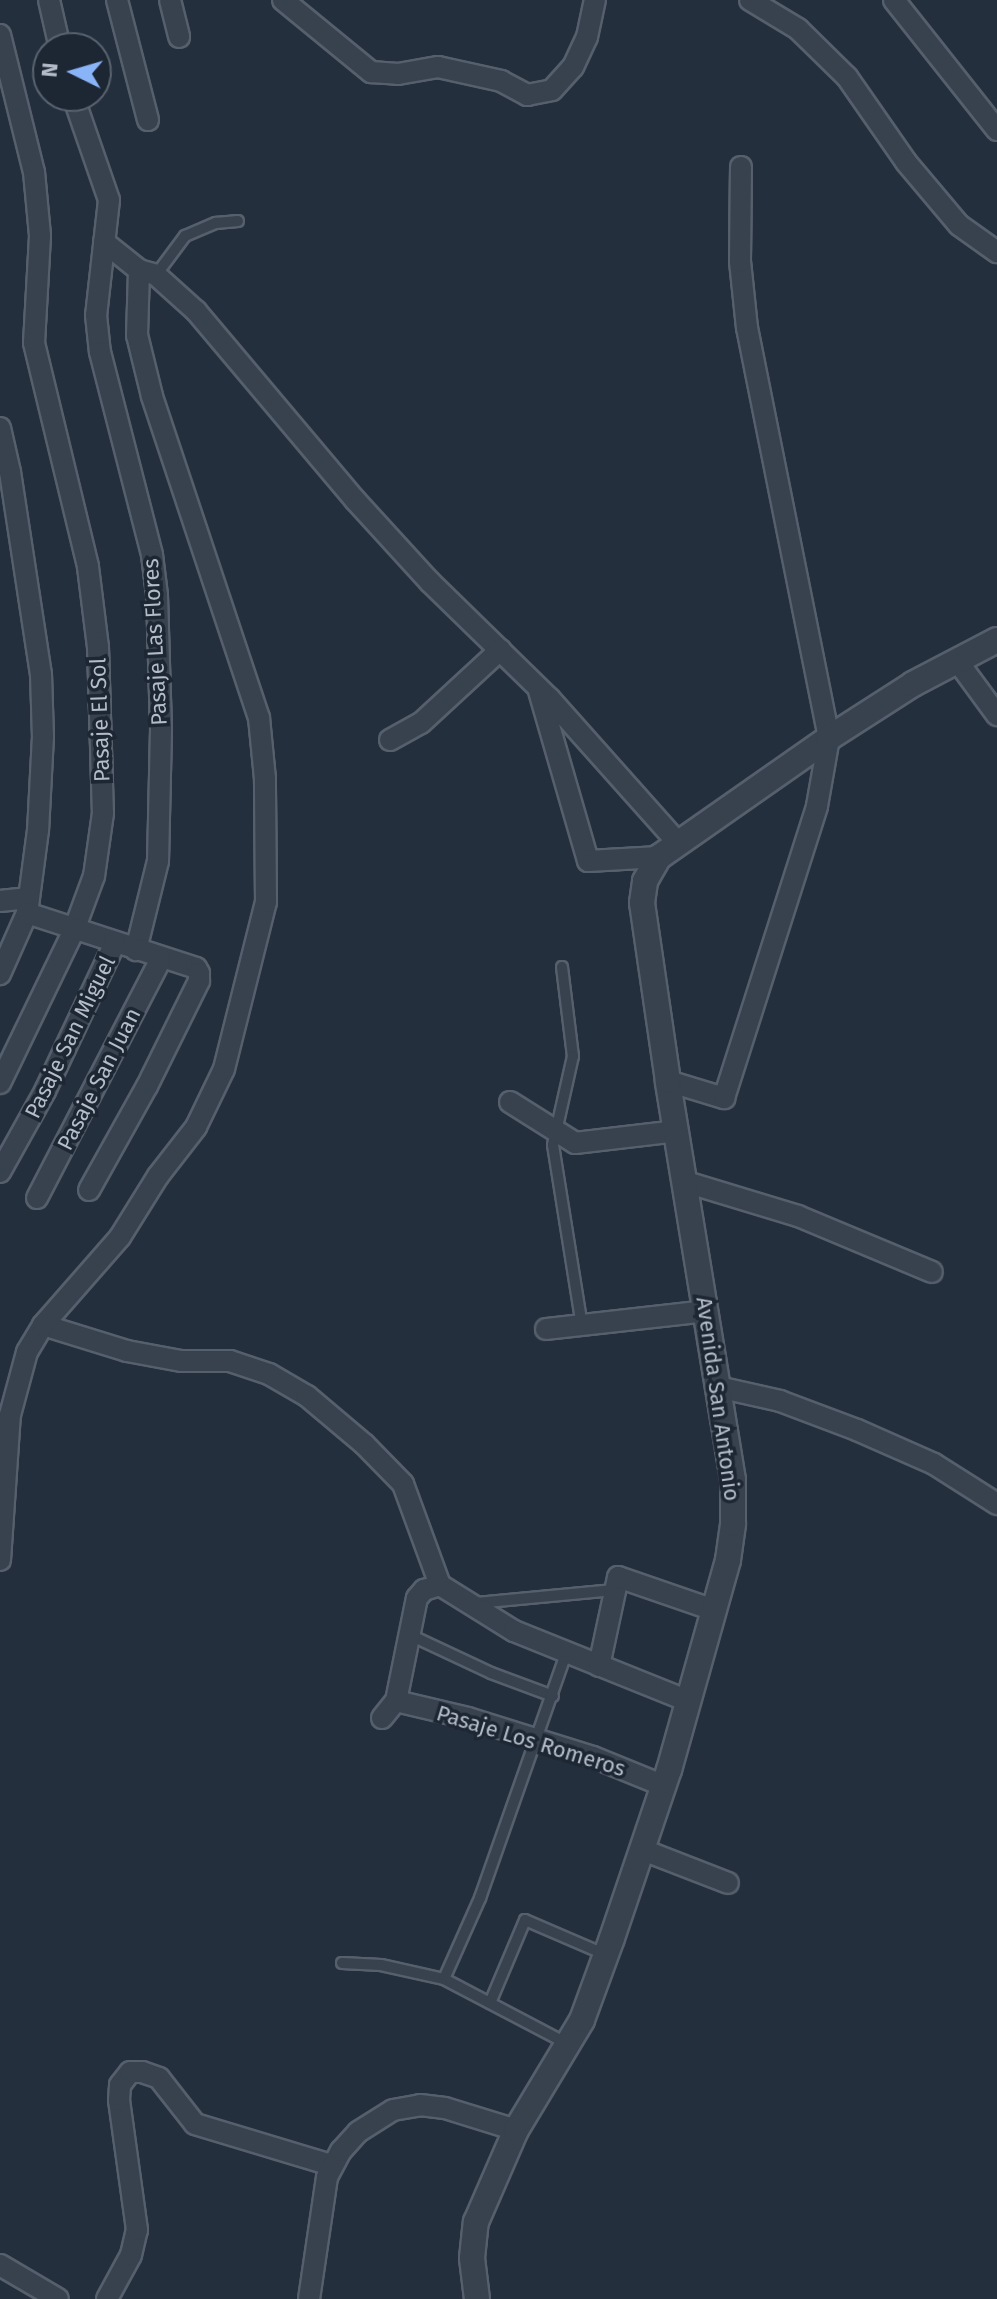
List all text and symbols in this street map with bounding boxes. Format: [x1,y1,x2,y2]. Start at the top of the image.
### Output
north arrow [32,32,112,112]
text: N [36,62,64,78]
street label: Pasaje Las Flores [137,558,173,726]
street label: Pasaje El Sol [85,657,115,783]
street label: Pasaje San Miguel [19,951,121,1123]
street label: Pasaje San Juan [52,1003,146,1155]
street label: Avenida San Antonio [691,1295,745,1503]
street label: Pasaje Los Romeros [433,1700,629,1782]

